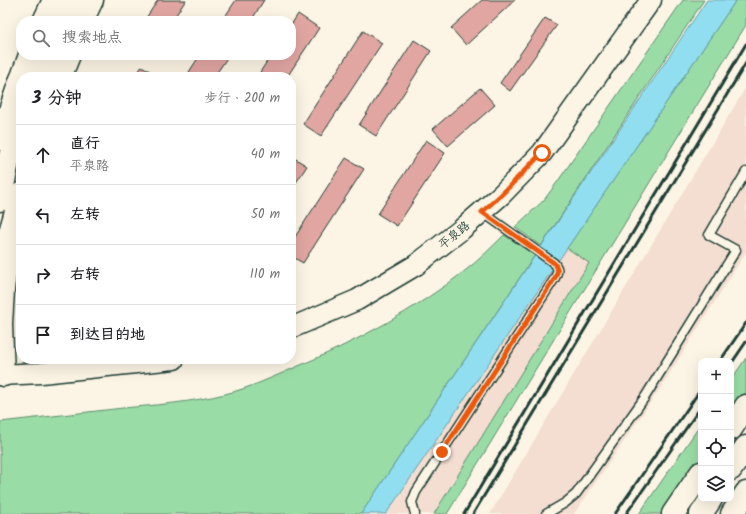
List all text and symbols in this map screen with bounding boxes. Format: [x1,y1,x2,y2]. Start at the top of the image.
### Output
search box [16,16,296,60]
text: 搜索地点 [62,26,122,50]
icon: search [30,27,52,49]
text: 3 分钟 [32,85,82,112]
text: 步行 · 200 m [204,88,280,109]
text: 直行 [70,132,100,156]
icon: ahead [32,144,54,166]
text: 40 m [251,144,280,165]
route start [533,144,551,162]
text: 平泉路 [70,156,109,177]
text: 左转 [70,203,100,227]
icon: left [32,204,54,226]
text: 50 m [251,204,280,225]
street label: 平泉路 [434,217,474,254]
text: 右转 [70,263,100,287]
icon: right [32,264,54,286]
text: 110 m [250,264,280,285]
text: 到达目的地 [70,323,145,347]
icon: arrive [32,324,54,346]
map controls [698,358,734,502]
button: + [698,358,734,394]
button: − [698,394,734,430]
button: locate [698,430,734,466]
route end [433,443,451,461]
button: layers [698,466,734,502]

